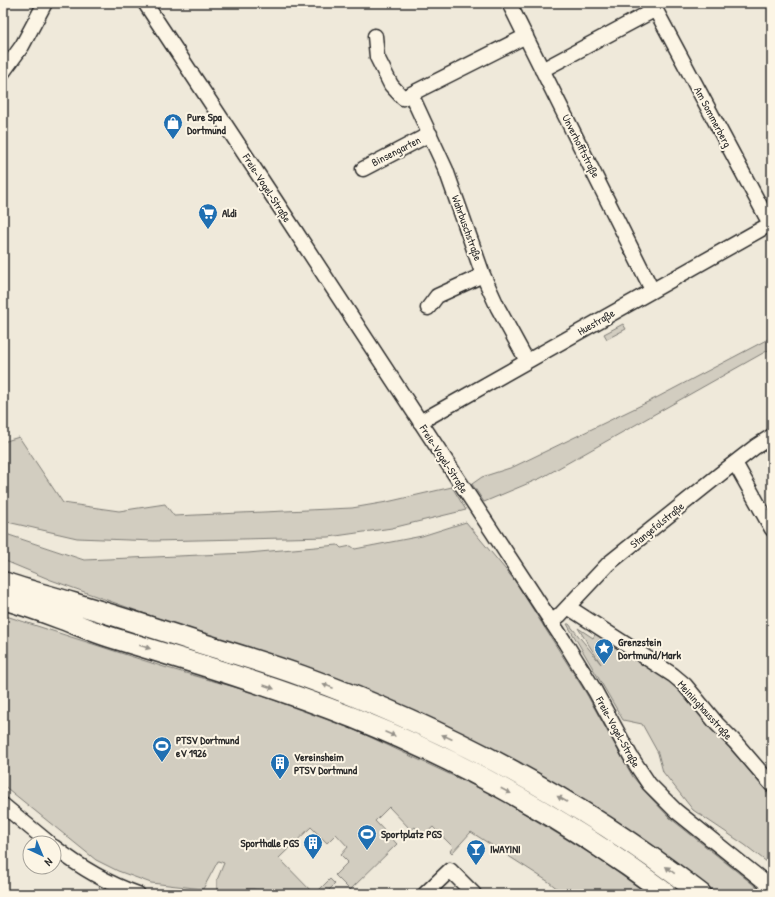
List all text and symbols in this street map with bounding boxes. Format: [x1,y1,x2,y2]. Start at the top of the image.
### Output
street label: Am Sommerberg [691,84,735,150]
place label: Pure Spa Dortmund [187,110,227,137]
shop icon: Pure Spa Dortmund [162,112,184,140]
street label: Unverhofftstraße [559,112,603,181]
street label: Binsengarten [369,133,423,169]
street label: Freie-Vogel-Straße [239,150,295,225]
street label: Wahrbuschstraße [449,193,486,263]
supermarket icon: Aldi [197,202,219,230]
place label: Aldi [222,206,237,220]
street label: Huestraße [575,305,618,338]
street label: Freie-Vogel-Straße [416,421,472,496]
street label: Stangefolstraße [627,499,687,551]
place label: Grenzstein Dortmund/Mark [618,635,682,662]
place icon: Grenzstein Dortmund/Mark [593,637,615,665]
one-way arrow [139,644,151,650]
street label: Meininghausstraße [675,677,736,743]
one-way arrow [321,683,333,689]
one-way arrow [263,684,275,690]
street label: Freie-Vogel-Straße [592,693,644,770]
one-way arrow [384,731,395,737]
place label: PTSV Dortmund eV 1926 [175,733,240,760]
one-way arrow [442,734,453,740]
sports icon: PTSV Dortmund eV 1926 [151,735,173,763]
place label: Vereinsheim PTSV Dortmund [294,750,358,777]
building icon: Vereinsheim PTSV Dortmund [269,752,291,780]
one-way arrow [500,788,512,794]
one-way arrow [556,795,568,802]
sports icon: Sportplatz PGS [356,823,378,851]
place label: Sportplatz PGS [381,827,443,842]
building icon: Sporthalle PGS [302,832,324,860]
north arrow [22,835,62,875]
place label: Sporthalle PGS [241,836,300,851]
bar icon: IWAYINI [465,838,487,866]
place label: IWAYINI [490,842,521,856]
text: N [42,855,56,869]
one-way arrow [665,866,676,875]

